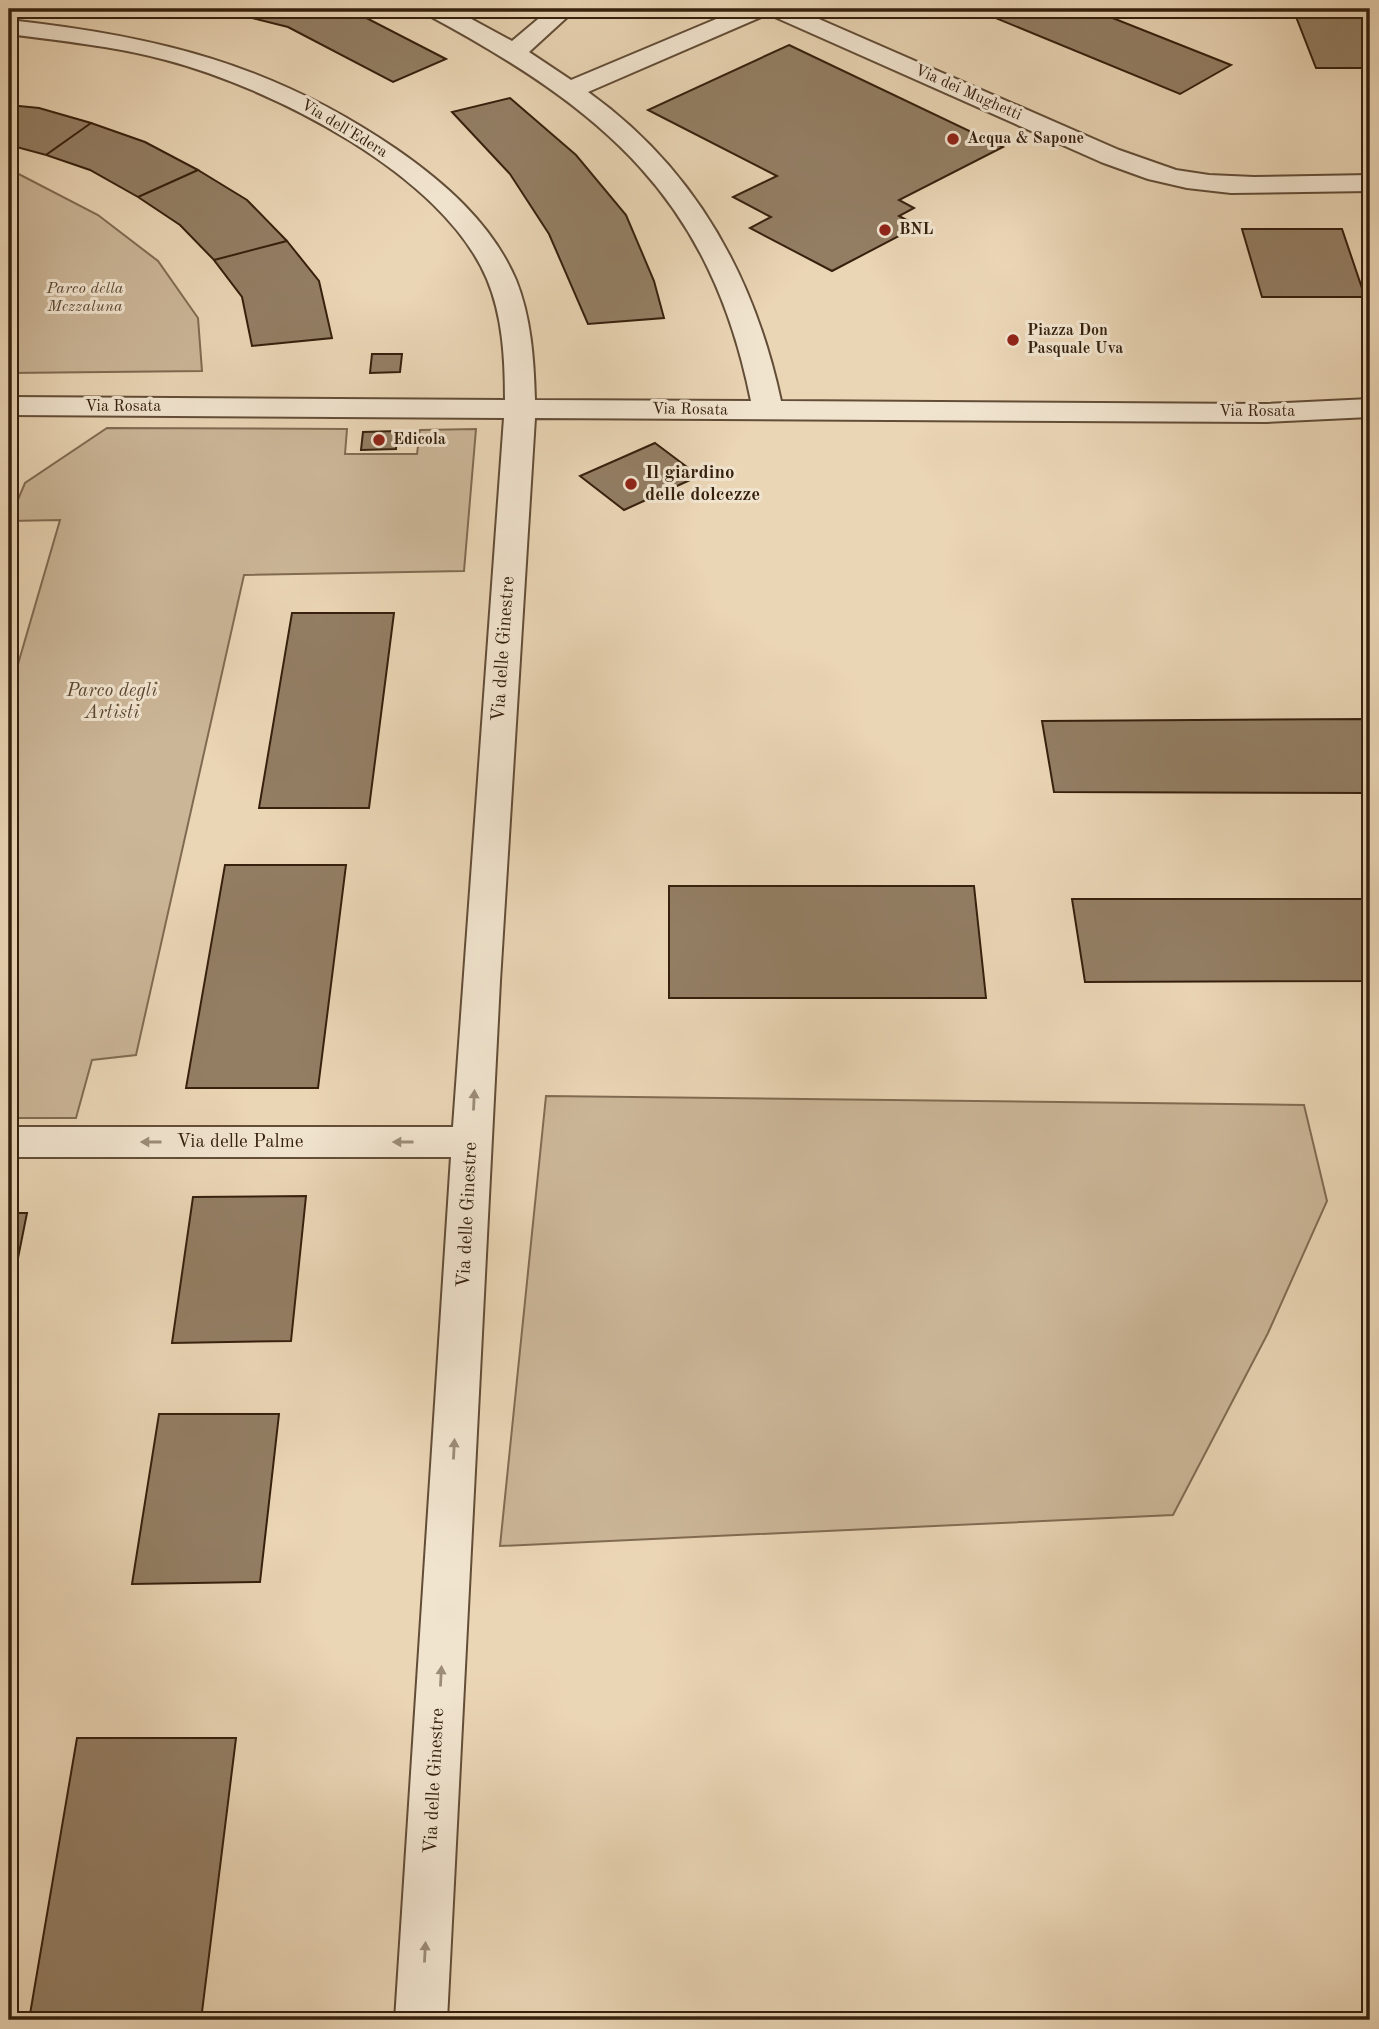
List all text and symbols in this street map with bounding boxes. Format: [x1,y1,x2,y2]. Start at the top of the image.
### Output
street label: Via dei Mughetti [912,62,1024,124]
street label: Via dell'Edera [298,97,390,161]
marker: Acqua & Sapone [945,131,961,147]
place label: Acqua & Sapone [967,131,1084,147]
marker: BNL [877,222,893,238]
place label: BNL [899,222,934,238]
park label: Parco della Mezzaluna [46,281,124,315]
place label: Piazza Don Pasquale Uva [1027,323,1123,357]
marker: Piazza Don Pasquale Uva [1005,332,1021,348]
street label: Via Rosata [85,399,161,415]
street label: Via Rosata [652,401,728,419]
street label: Via Rosata [1219,404,1295,420]
marker: Edicola [371,432,387,448]
place label: Edicola [393,432,446,448]
place label: Il giardino delle dolcezze [645,464,760,505]
marker: Il giardino delle dolcezze [623,476,639,492]
street label: Via delle Ginestre [489,576,519,722]
park label: Parco degli Artisti [66,682,158,723]
one-way arrow [469,1088,480,1110]
street label: Via delle Palme [176,1133,304,1152]
one-way arrow [140,1136,162,1148]
one-way arrow [392,1136,414,1148]
street label: Via delle Ginestre [455,1142,481,1288]
one-way arrow [449,1438,460,1460]
one-way arrow [435,1665,446,1687]
street label: Via delle Ginestre [422,1708,448,1854]
one-way arrow [420,1941,431,1963]

